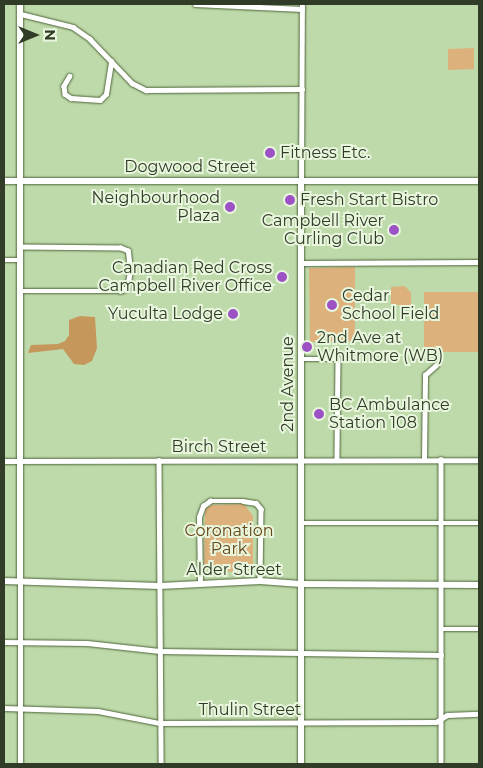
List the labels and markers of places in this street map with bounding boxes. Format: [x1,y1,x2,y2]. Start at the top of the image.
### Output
place label: Fitness Etc. [280,143,370,163]
marker: Fitness Etc. [264,147,276,159]
place label: Neighbourhood Plaza [92,188,220,226]
place label: Fresh Start Bistro [300,190,438,210]
marker: Fresh Start Bistro [284,194,296,206]
marker: Neighbourhood Plaza [224,201,236,213]
place label: Campbell River Curling Club [262,211,384,249]
marker: Campbell River Curling Club [388,224,400,236]
place label: Canadian Red Cross Campbell River Office [99,258,272,296]
marker: Canadian Red Cross Campbell River Office [276,271,288,283]
place label: Cedar School Field [342,286,439,324]
marker: Cedar School Field [326,299,338,311]
place label: Yuculta Lodge [108,304,223,324]
marker: Yuculta Lodge [227,308,239,320]
place label: 2nd Ave at Whitmore (WB) [317,328,443,366]
marker: 2nd Ave at Whitmore (WB) [301,341,313,353]
place label: BC Ambulance Station 108 [329,395,450,433]
marker: BC Ambulance Station 108 [313,408,325,420]

